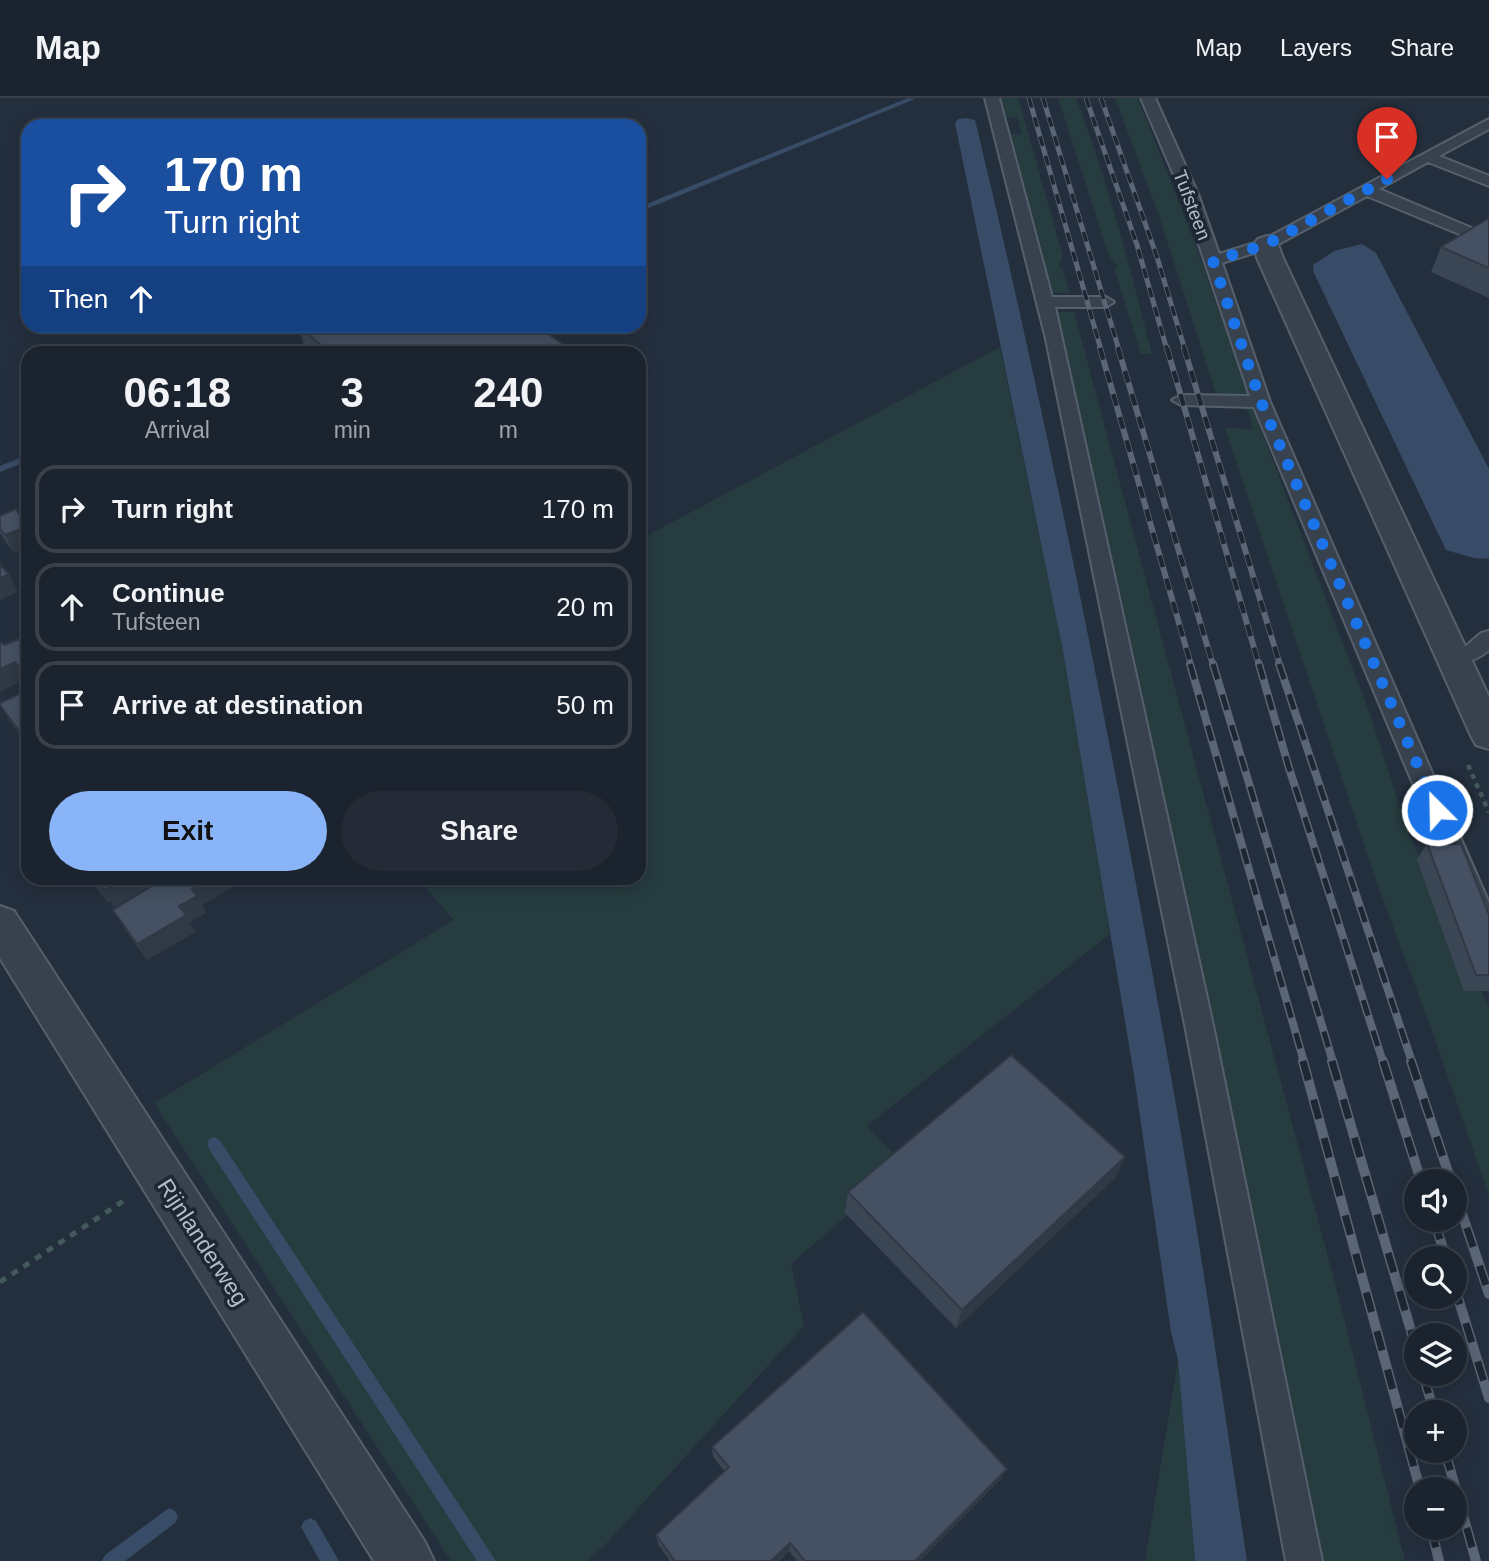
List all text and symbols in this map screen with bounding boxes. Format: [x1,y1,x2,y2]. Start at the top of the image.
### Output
text: Map [35,29,101,66]
text: Map [1195,34,1242,61]
text: Layers [1280,34,1352,61]
text: Share [1390,34,1454,61]
pin [1357,107,1417,179]
icon: arrive [1368,118,1406,156]
icon: right [49,147,140,238]
text: 170 m [164,147,303,201]
street label: Tufsteen [1169,167,1215,243]
text: Turn right [164,204,300,240]
icon: ahead [122,280,160,318]
text: Then [49,284,108,314]
text: 06:18 [124,369,231,416]
text: 3 [340,369,364,416]
text: 240 [473,369,543,416]
text: Arrival [145,417,210,443]
text: min [334,417,371,443]
text: m [499,417,518,443]
icon: right [53,490,91,528]
text: Turn right [112,494,233,524]
text: 170 m [542,494,614,524]
text: Continue [112,578,225,608]
icon: ahead [53,588,91,626]
text: 20 m [556,592,614,622]
text: Tufsteen [112,609,201,635]
icon: arrive [53,686,91,724]
text: Arrive at destination [112,690,363,720]
text: 50 m [556,690,614,720]
position arrow [1400,773,1474,847]
button: Exit [49,791,327,871]
button: Share [341,791,618,871]
map controls [1404,1169,1467,1540]
button: sound [1404,1169,1467,1232]
street label: Rijnlanderweg [152,1174,254,1310]
button: search [1404,1246,1467,1309]
button: layers [1404,1323,1467,1386]
button: + [1404,1400,1467,1463]
button: − [1404,1477,1467,1540]

